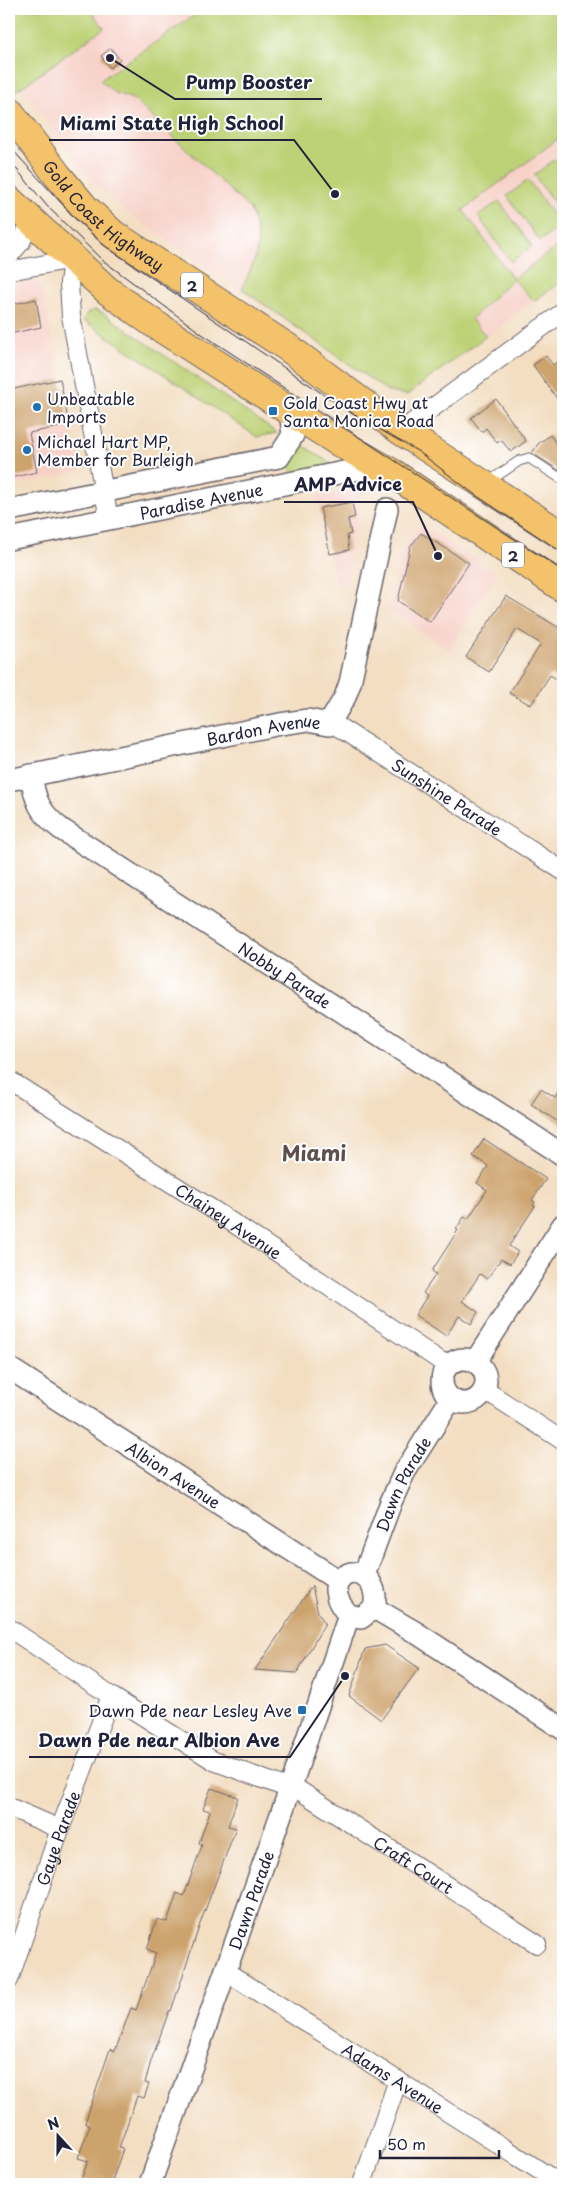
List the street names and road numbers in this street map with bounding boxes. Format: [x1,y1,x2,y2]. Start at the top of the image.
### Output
street label: Gold Coast Highway [38,155,169,276]
road number: 2 [181,272,203,298]
street label: Paradise Avenue [138,476,265,525]
road number: 2 [502,542,524,568]
street label: Bardon Avenue [204,707,323,751]
street label: Sunshine Parade [387,752,507,841]
street label: Nobby Parade [234,936,336,1013]
street label: Chainey Avenue [171,1177,287,1265]
street label: Dawn Parade [369,1432,436,1535]
street label: Albion Avenue [122,1435,226,1514]
street label: Gaye Parade [30,1787,86,1889]
street label: Craft Court [369,1830,459,1899]
street label: Dawn Parade [222,1847,279,1953]
street label: Adams Avenue [338,2036,449,2119]

